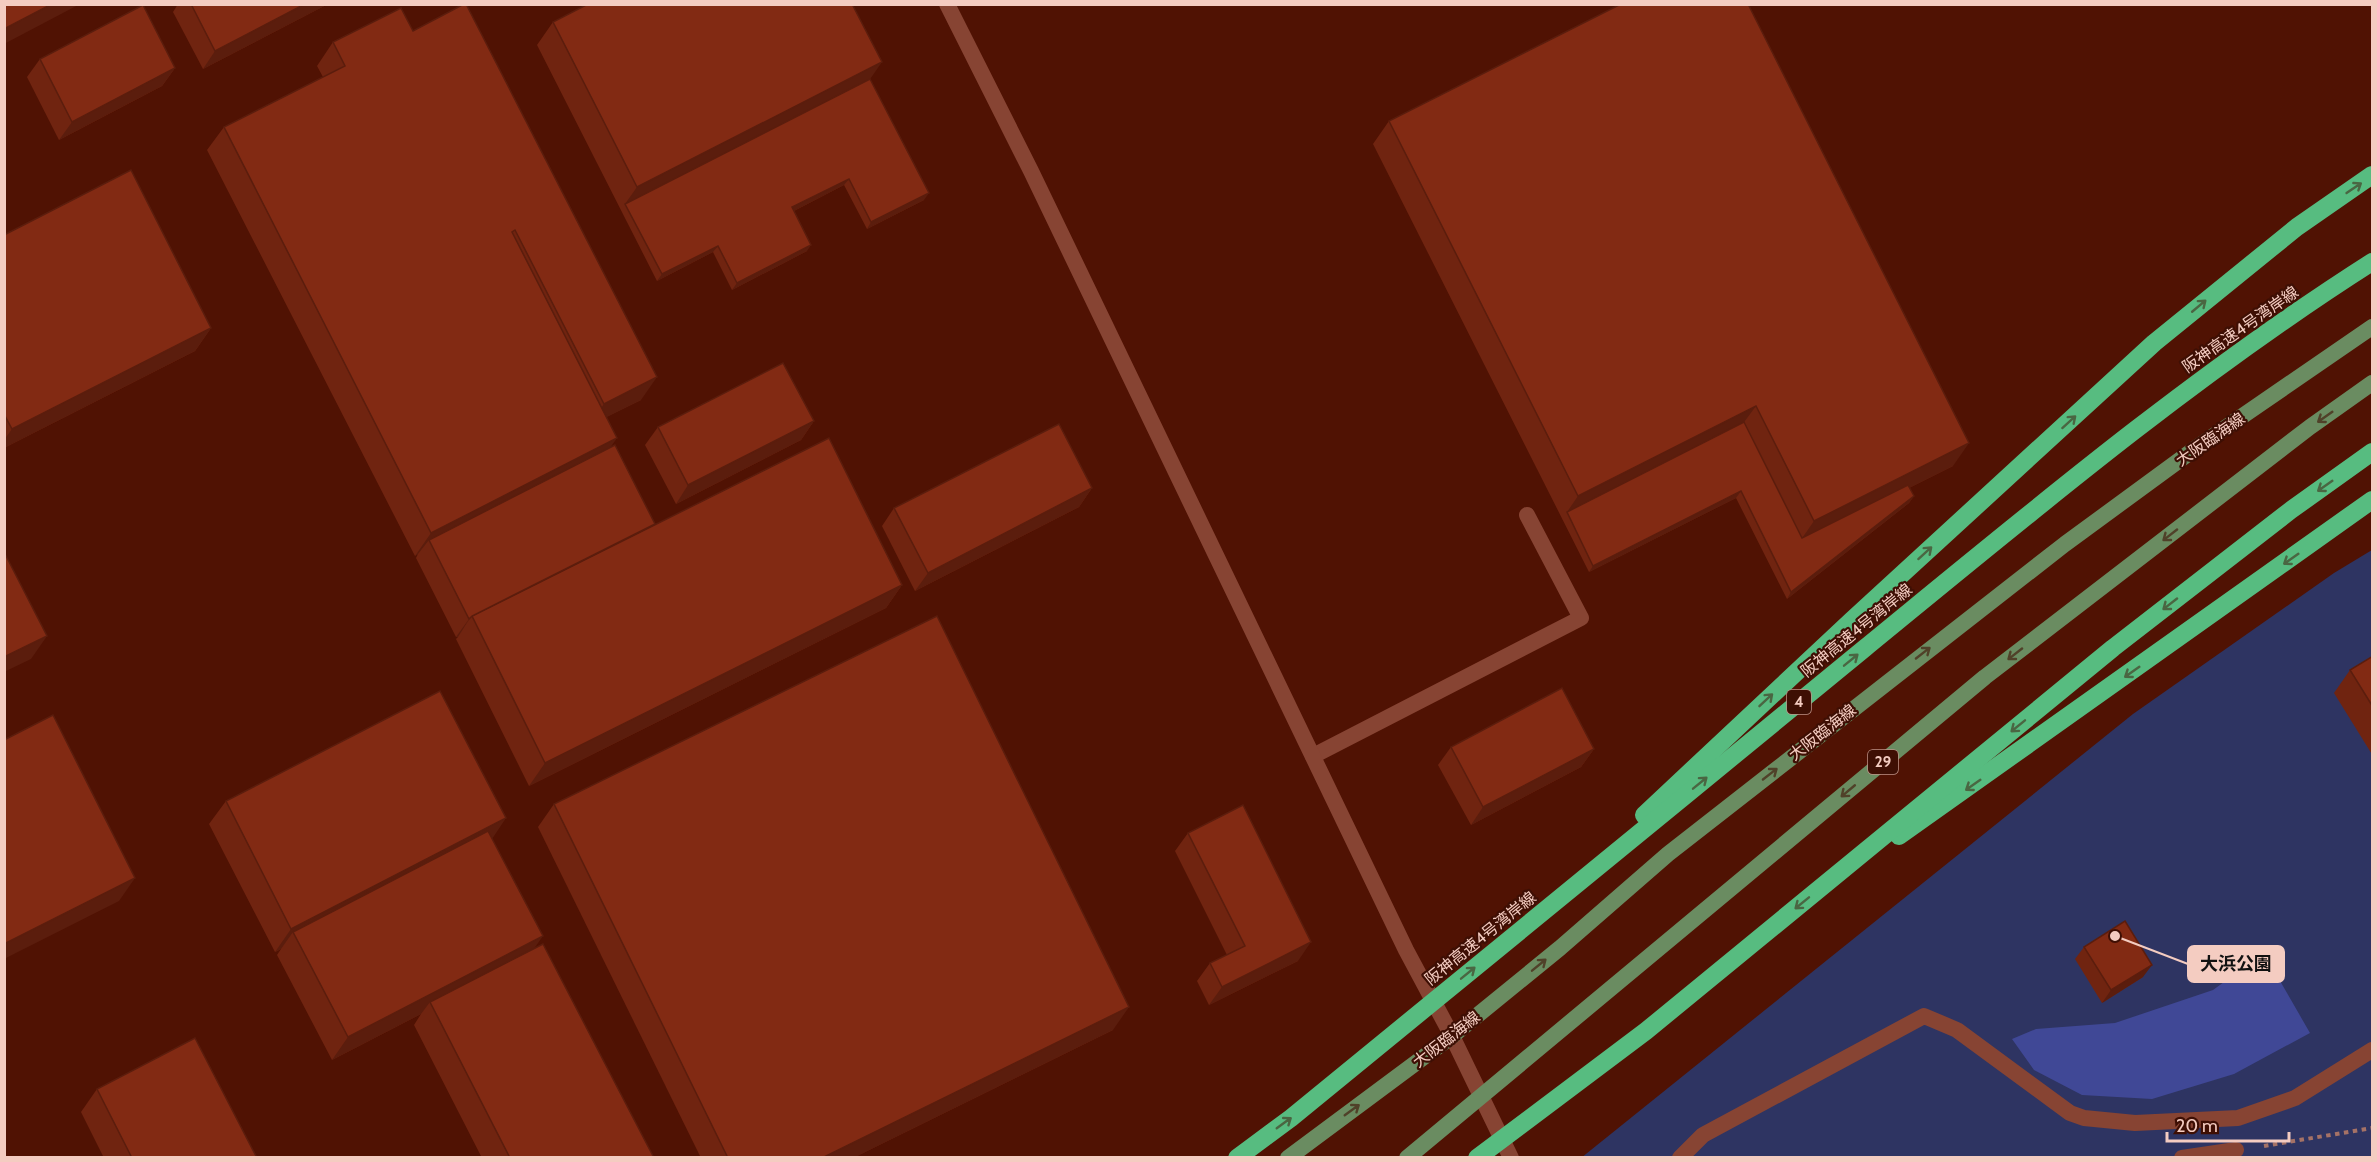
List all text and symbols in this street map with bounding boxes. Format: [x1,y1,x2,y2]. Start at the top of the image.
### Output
one-way arrow [2345,182,2362,194]
street label: 阪神高速4号湾岸線 [2179,282,2302,377]
one-way arrow [2191,299,2206,313]
street label: 大阪臨海線 [2172,409,2249,470]
one-way arrow [2317,411,2333,423]
one-way arrow [2061,414,2076,429]
one-way arrow [2317,480,2333,492]
one-way arrow [2162,529,2178,542]
one-way arrow [1917,546,1932,560]
one-way arrow [2283,552,2299,565]
street label: 阪神高速4号湾岸線 [1797,580,1916,681]
one-way arrow [2162,597,2178,610]
one-way arrow [1915,647,1931,660]
one-way arrow [2007,648,2023,661]
one-way arrow [1843,653,1858,667]
one-way arrow [2124,666,2140,678]
road number: 4 [1787,690,1811,714]
one-way arrow [1759,693,1774,707]
street label: 大阪臨海線 [1785,700,1860,765]
one-way arrow [2011,719,2026,733]
road number: 29 [1868,750,1898,774]
one-way arrow [1762,767,1778,780]
one-way arrow [1692,777,1708,790]
one-way arrow [1965,779,1982,791]
one-way arrow [1840,785,1856,798]
street label: 阪神高速4号湾岸線 [1421,888,1540,989]
one-way arrow [1795,896,1810,910]
callout: 大浜公園 [2188,946,2284,982]
text: 大浜公園 [2200,953,2272,975]
one-way arrow [1531,959,1547,972]
one-way arrow [1460,967,1476,980]
street label: 大阪臨海線 [1409,1007,1484,1072]
one-way arrow [1343,1104,1359,1117]
scale bar [2167,1105,2288,1143]
text: 20 m [2176,1115,2218,1137]
one-way arrow [1276,1117,1292,1130]

